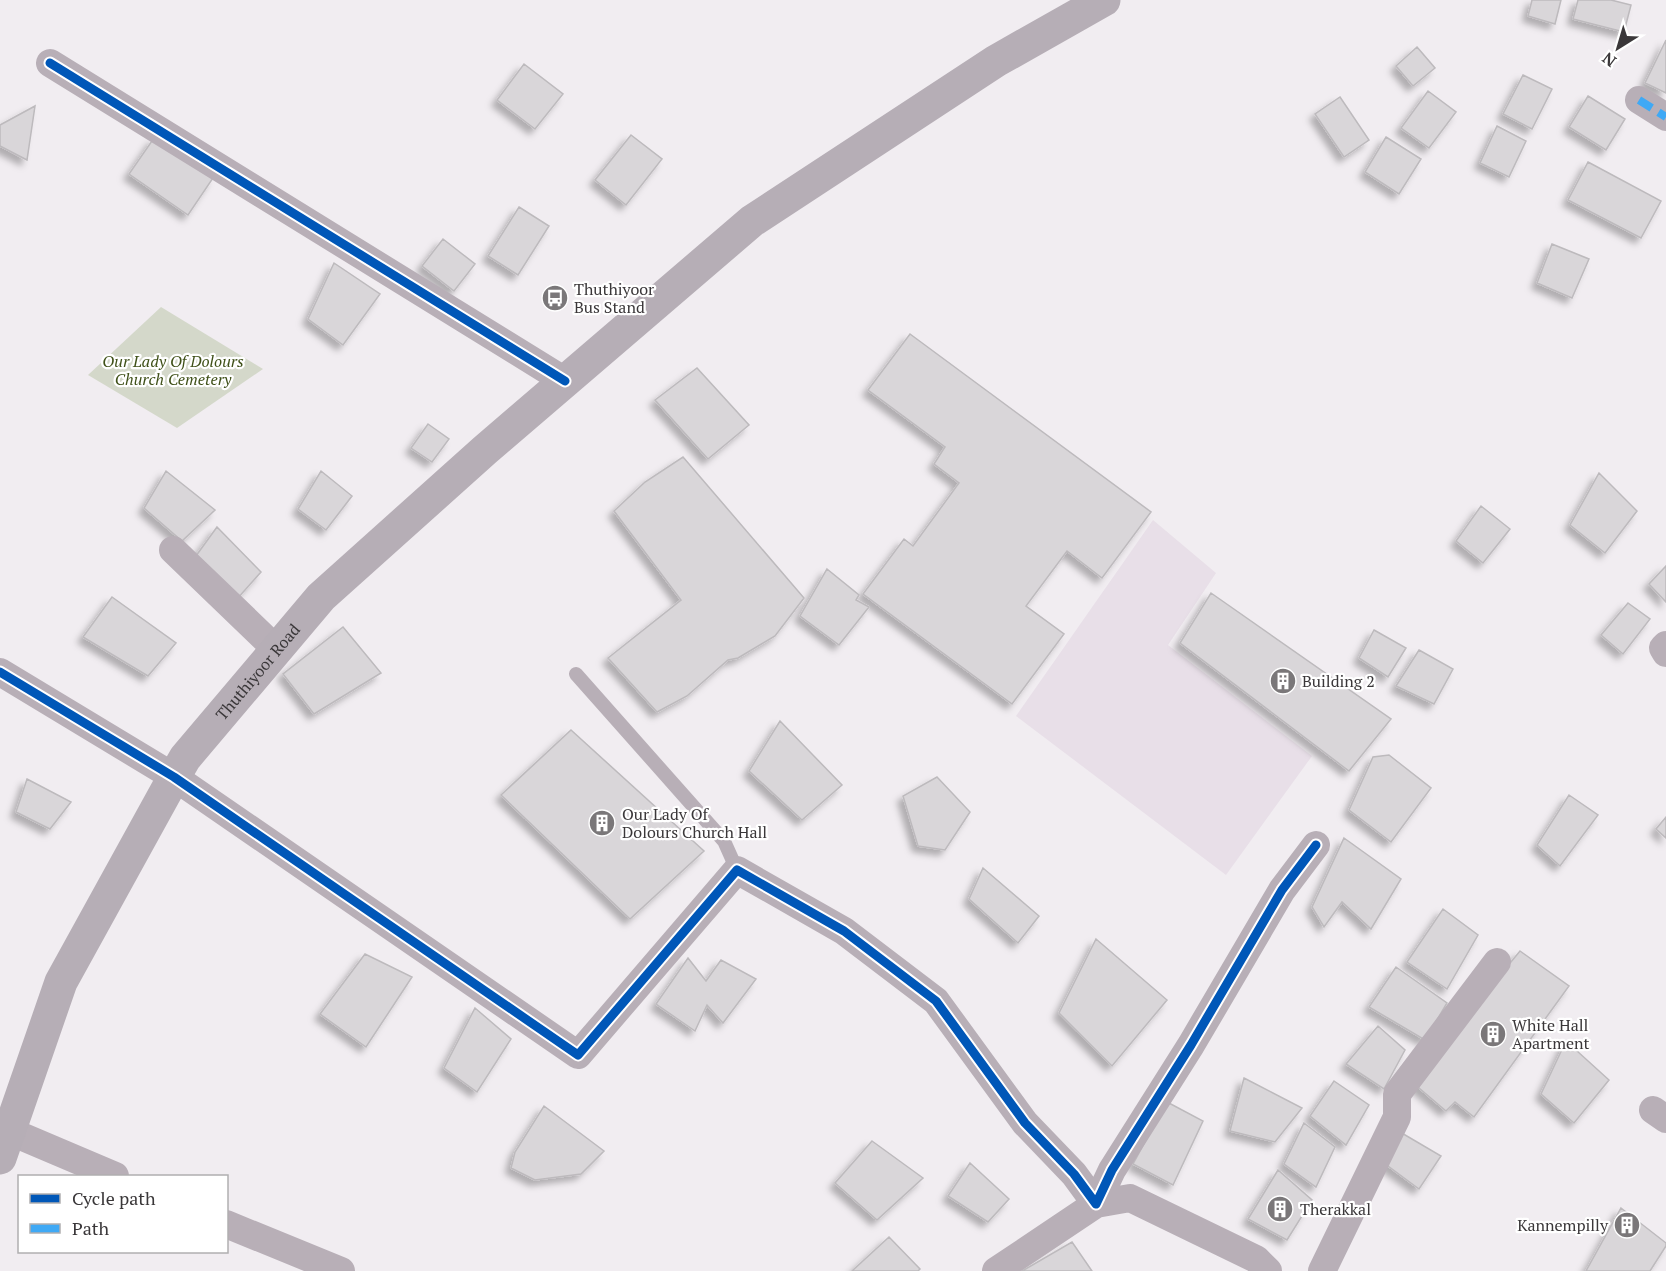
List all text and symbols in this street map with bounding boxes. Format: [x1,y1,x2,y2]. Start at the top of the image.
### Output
north arrow [1588,18,1648,78]
text: N [1598,48,1620,72]
place label: Thuthiyoor Bus Stand [574,278,655,318]
bus stop icon: Thuthiyoor Bus Stand [540,283,570,313]
park label: Our Lady Of Dolours Church Cemetery [102,350,244,390]
street label: Thuthiyoor Road [211,619,305,725]
building icon: Building 2 [1268,666,1298,696]
place label: Building 2 [1302,670,1375,692]
place label: Our Lady Of Dolours Church Hall [622,803,767,843]
building icon: Our Lady Of Dolours Church Hall [587,808,617,838]
place label: White Hall Apartment [1512,1014,1590,1054]
building icon: White Hall Apartment [1478,1019,1508,1049]
legend [18,1175,228,1253]
text: Cycle path [72,1186,156,1210]
building icon: Therakkal [1265,1194,1295,1224]
place label: Therakkal [1300,1198,1371,1220]
building icon: Kannempilly [1612,1210,1642,1240]
place label: Kannempilly [1517,1214,1609,1236]
text: Path [72,1216,109,1240]

